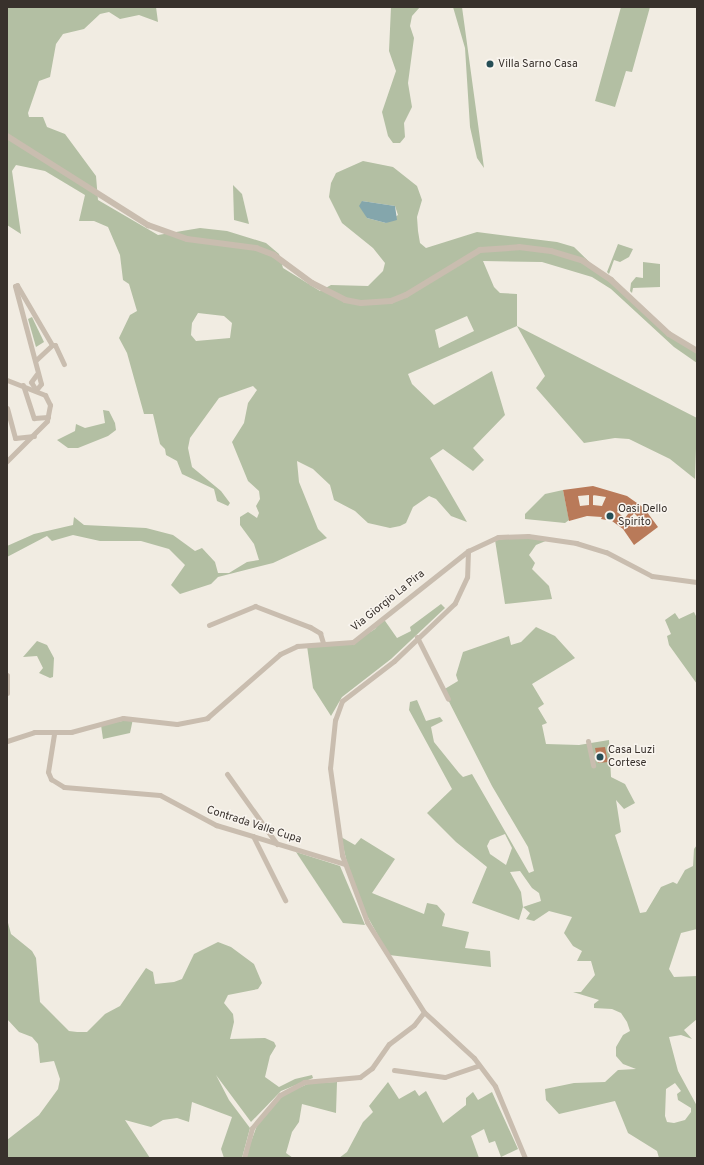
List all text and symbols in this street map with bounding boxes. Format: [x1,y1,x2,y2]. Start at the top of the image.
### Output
place label: Villa Sarno Casa [498,57,578,71]
marker: Villa Sarno Casa [485,59,495,69]
place label: Oasi Dello Spirito [618,503,667,529]
marker: Oasi Dello Spirito [605,511,615,521]
street label: Via Giorgio La Pira [349,567,427,635]
place label: Casa Luzi Cortese [608,744,655,770]
marker: Casa Luzi Cortese [595,752,605,762]
street label: Contrada Valle Cupa [205,803,303,847]

